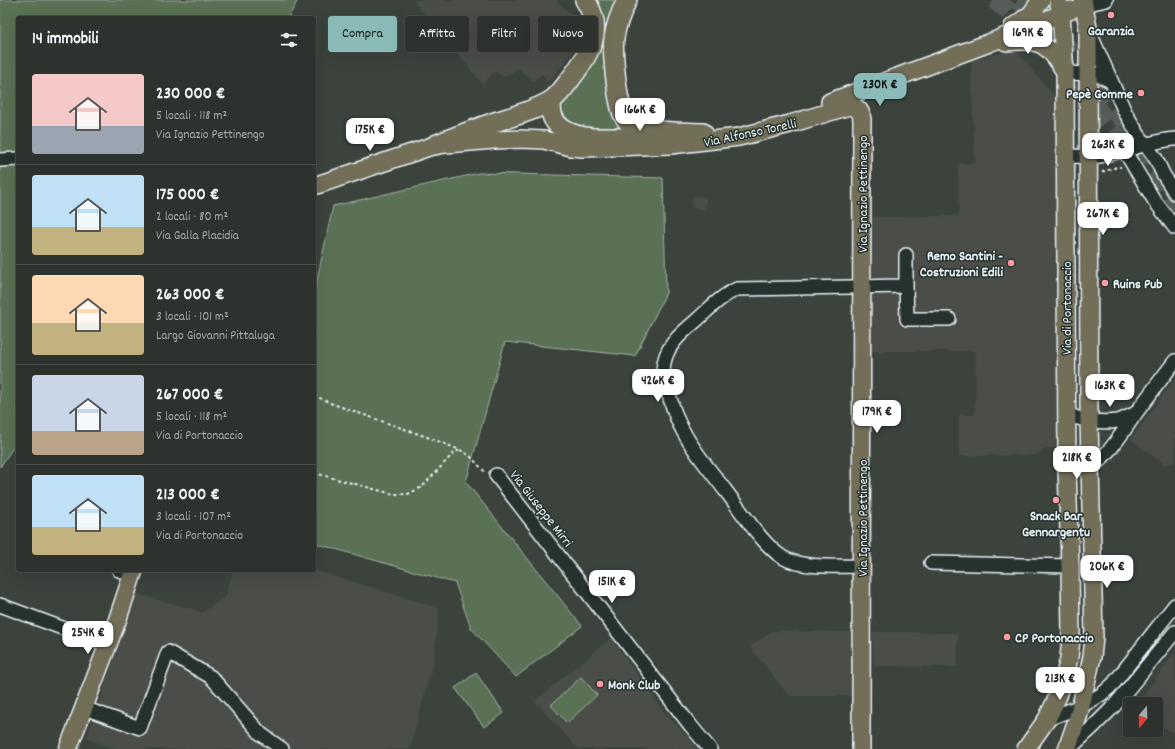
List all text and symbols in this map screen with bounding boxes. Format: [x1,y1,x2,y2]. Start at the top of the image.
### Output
marker: Garanzia [1106,10,1116,20]
chip: Compra [328,16,397,52]
chip: Affitta [405,16,469,52]
chip: Filtri [477,16,530,52]
chip: Nuovo [538,16,598,52]
pin: 169K € [995,21,1061,55]
place label: Garanzia [1088,22,1136,42]
text: 169K € [1012,24,1044,43]
text: 14 immobili [32,28,98,52]
icon: filters [278,29,300,51]
pin: 230K € [847,73,913,107]
text: 230K € [863,76,897,95]
text: 230 000 € [156,83,225,107]
place label: Pepè Gomme [1066,85,1133,105]
marker: Pepè Gomme [1136,88,1146,98]
icon: home [64,90,112,138]
pin: 166K € [607,98,673,132]
text: 166K € [624,101,656,120]
text: 5 locali · 118 m² [156,107,227,126]
street label: Via Alfonso Torelli [702,114,799,154]
pin: 175K € [337,118,403,152]
text: 175K € [355,121,385,140]
text: Via Ignazio Pettinengo [156,126,264,145]
pin: 263K € [1075,133,1141,167]
street label: Via Ignazio Pettinengo [854,136,874,252]
text: 263K € [1091,136,1125,155]
text: 175 000 € [156,184,219,208]
icon: home [64,191,112,239]
pin: 267K € [1070,202,1136,236]
text: 267K € [1086,205,1120,224]
text: 2 locali · 80 m² [156,208,228,227]
text: Via Galla Placidia [156,227,239,246]
place label: Remo Santini - Costruzioni Edili [920,247,1003,283]
marker: Remo Santini - Costruzioni Edili [1006,258,1016,268]
street label: Via di Portonaccio [1058,261,1078,355]
place label: Ruins Pub [1113,275,1162,295]
marker: Ruins Pub [1100,278,1110,288]
text: 263 000 € [156,284,224,308]
icon: home [64,291,112,339]
text: 3 locali · 101 m² [156,308,229,327]
text: Largo Giovanni Pittaluga [156,327,275,346]
pin: 426K € [625,369,691,403]
text: 426K € [641,372,675,391]
pin: 163K € [1077,374,1143,408]
text: 163K € [1094,377,1126,396]
text: 267 000 € [156,384,223,408]
icon: home [64,391,112,439]
pin: 179K € [844,400,910,434]
text: 179K € [862,403,892,422]
text: 5 locali · 118 m² [156,408,227,427]
text: Via di Portonaccio [156,427,243,446]
pin: 218K € [1044,446,1110,480]
text: 218K € [1062,449,1092,468]
street label: Via Ignazio Pettinengo [854,460,874,576]
street label: Via Giuseppe Mirri [504,467,577,552]
text: 213 000 € [156,484,220,508]
icon: home [64,491,112,539]
marker: Snack Bar Gennargentu [1051,495,1061,505]
place label: Snack Bar Gennargentu [1022,507,1090,543]
text: 3 locali · 107 m² [156,508,231,527]
text: Via di Portonaccio [156,527,243,546]
pin: 206K € [1074,555,1140,589]
text: 206K € [1089,558,1125,577]
pin: 151K € [579,570,645,604]
text: 151K € [598,573,626,592]
pin: 254K € [55,621,121,655]
text: 254K € [71,624,105,643]
place label: CP Portonaccio [1015,629,1094,649]
marker: CP Portonaccio [1002,632,1012,642]
pin: 213K € [1027,667,1093,701]
text: 213K € [1045,670,1075,689]
place label: Monk Club [608,676,660,696]
marker: Monk Club [595,679,605,689]
north arrow [1123,697,1163,737]
map controls [1123,697,1163,737]

